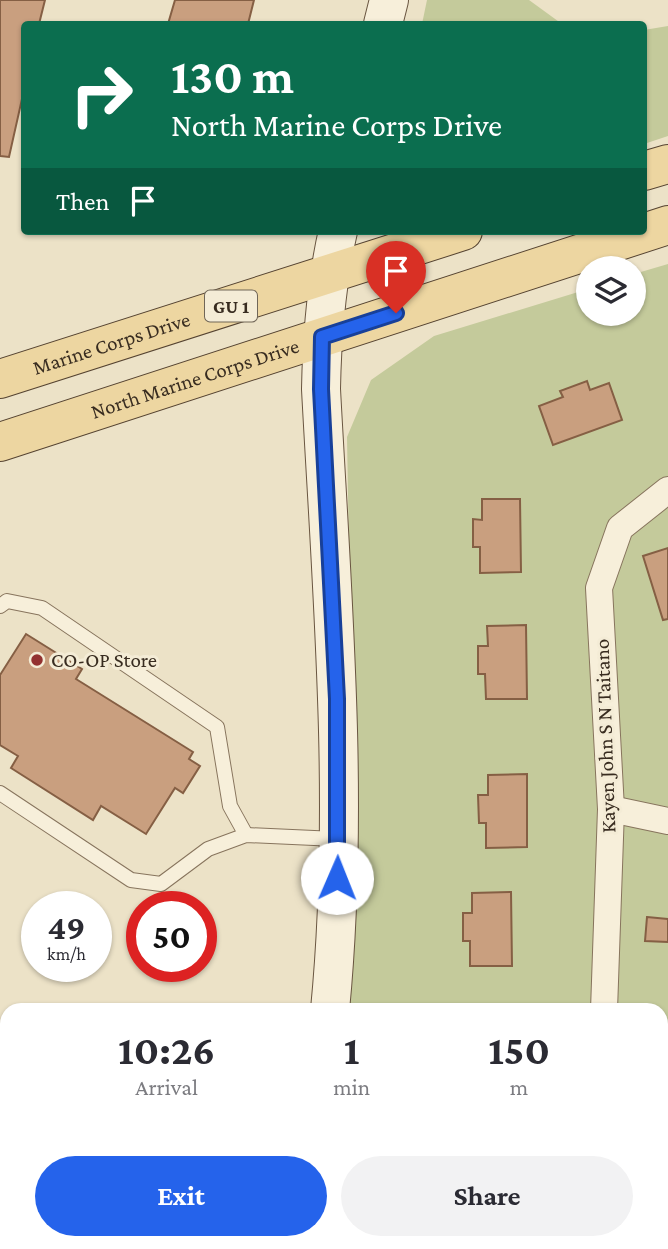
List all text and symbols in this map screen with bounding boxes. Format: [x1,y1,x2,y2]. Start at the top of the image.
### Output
icon: right [56,49,147,140]
text: 130 m [171,49,294,104]
text: North Marine Corps Drive [171,107,502,143]
icon: arrive [124,182,162,220]
text: Then [56,187,110,216]
pin [366,241,426,313]
icon: arrive [377,252,415,290]
map controls [576,256,646,326]
button: layers [576,256,646,326]
road number: GU 1 [205,290,257,322]
street label: Marine Corps Drive [30,307,193,380]
street label: North Marine Corps Drive [88,334,302,424]
street label: Kayen John S N Taitano [590,639,620,833]
place label: CO-OP Store [51,648,157,672]
marker: CO-OP Store [29,652,45,668]
position arrow [300,841,374,915]
speed limit sign: 50 [126,891,217,982]
text: 49 [48,908,85,947]
text: km/h [47,944,86,964]
text: 10:26 [118,1026,215,1073]
text: 1 [344,1026,360,1073]
text: 150 [488,1026,550,1073]
text: Arrival [135,1074,198,1100]
text: min [333,1074,370,1100]
text: m [510,1074,528,1100]
button: Exit [35,1156,327,1236]
button: Share [341,1156,633,1236]

